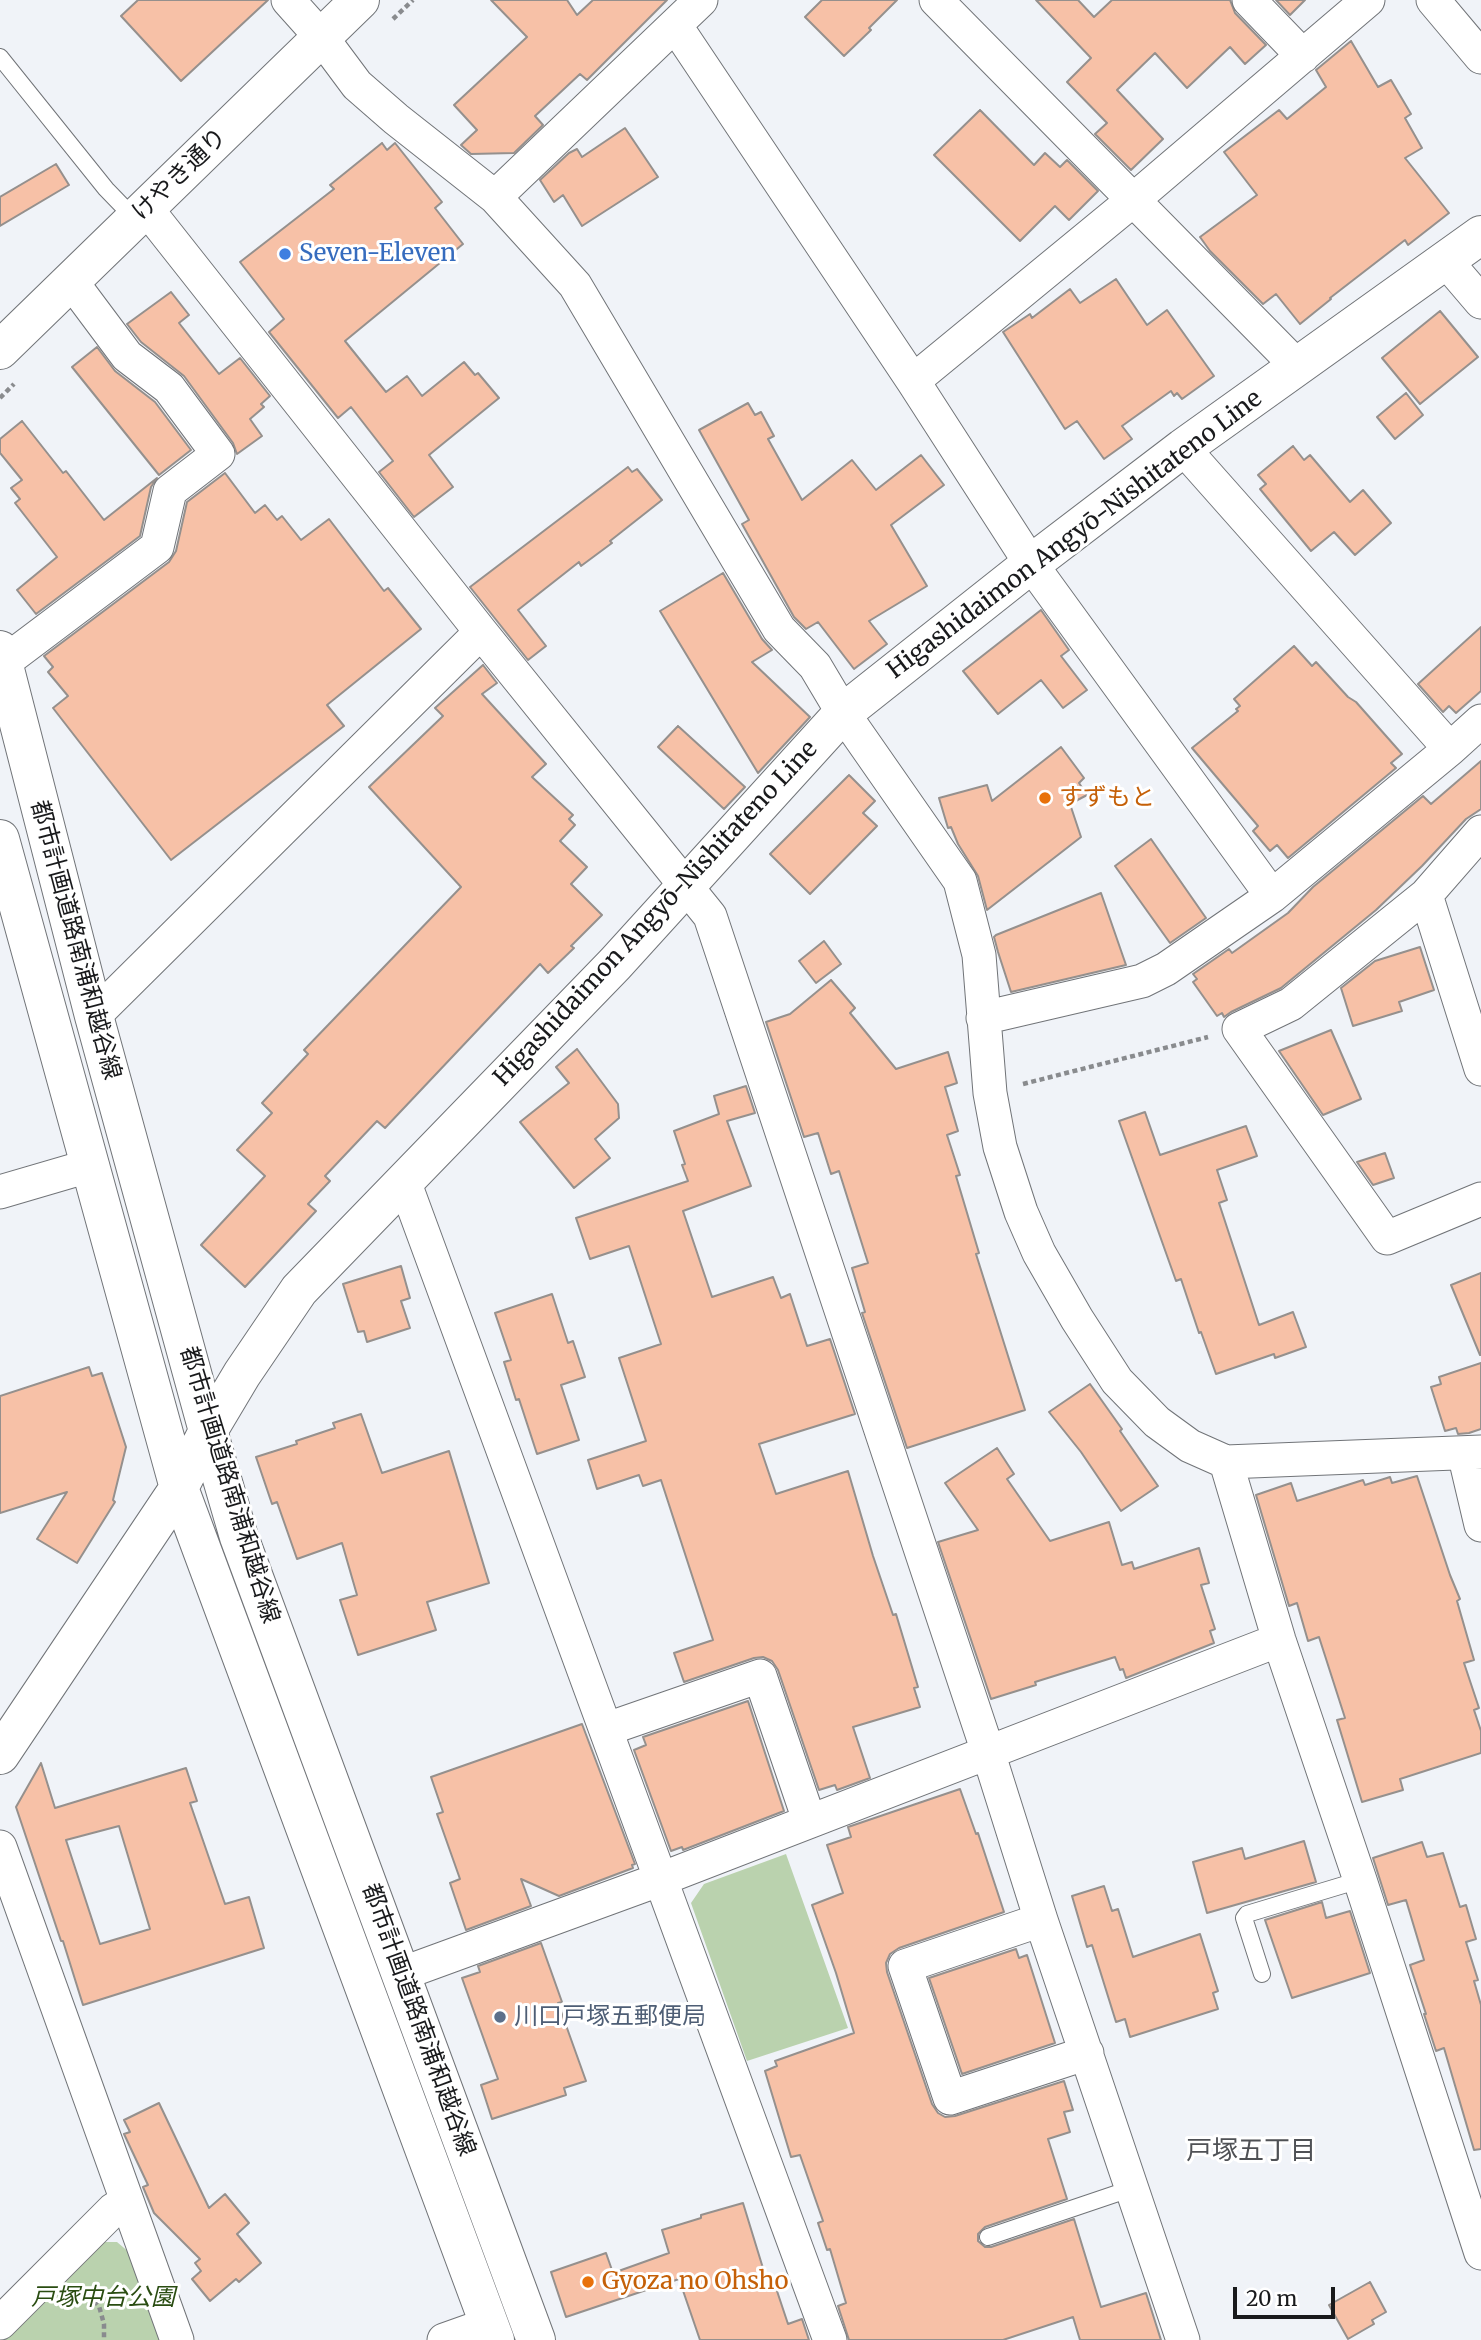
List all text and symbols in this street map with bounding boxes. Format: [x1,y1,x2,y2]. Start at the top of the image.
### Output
street label: けやき通り [127,123,233,227]
place label: Seven-Eleven [299,240,456,268]
marker: Seven-Eleven [277,246,293,262]
street label: Higashidaimon Angyō-Nishitateno Line [882,385,1268,685]
street label: Higashidaimon Angyō-Nishitateno Line [488,735,824,1093]
place label: すずもと [1059,784,1155,812]
marker: すずもと [1037,790,1053,806]
street label: 都市計画道路南浦和越谷線 [24,797,126,1083]
street label: 都市計画道路南浦和越谷線 [173,1343,285,1627]
street label: 都市計画道路南浦和越谷線 [355,1880,481,2160]
place label: 川口戸塚五郵便局 [514,2003,706,2031]
marker: 川口戸塚五郵便局 [492,2009,508,2025]
district label: 戸塚五丁目 [1186,2136,1316,2168]
place label: Gyoza no Ohsho [602,2268,788,2296]
marker: Gyoza no Ohsho [580,2274,596,2290]
scale bar [1236,2274,1338,2318]
park label: 戸塚中台公園 [31,2284,175,2312]
text: 20 m [1246,2285,1297,2312]

